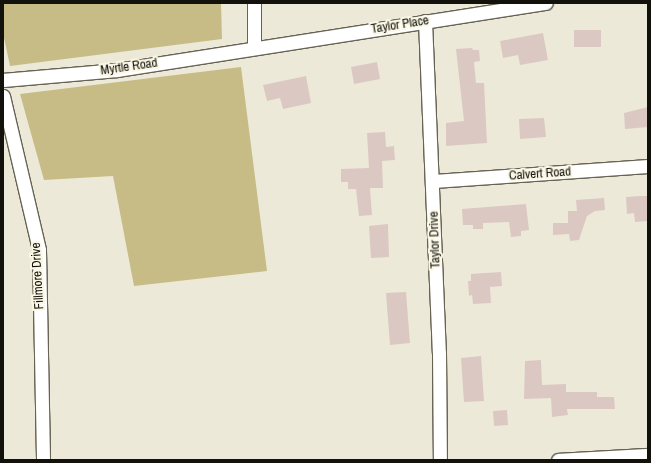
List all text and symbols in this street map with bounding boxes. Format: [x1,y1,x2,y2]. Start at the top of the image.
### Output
street label: Taylor Place [370,13,430,37]
street label: Myrtle Road [99,55,159,79]
street label: Calvert Road [508,164,572,184]
street label: Taylor Drive [426,211,444,269]
street label: Fillmore Drive [28,242,48,310]

